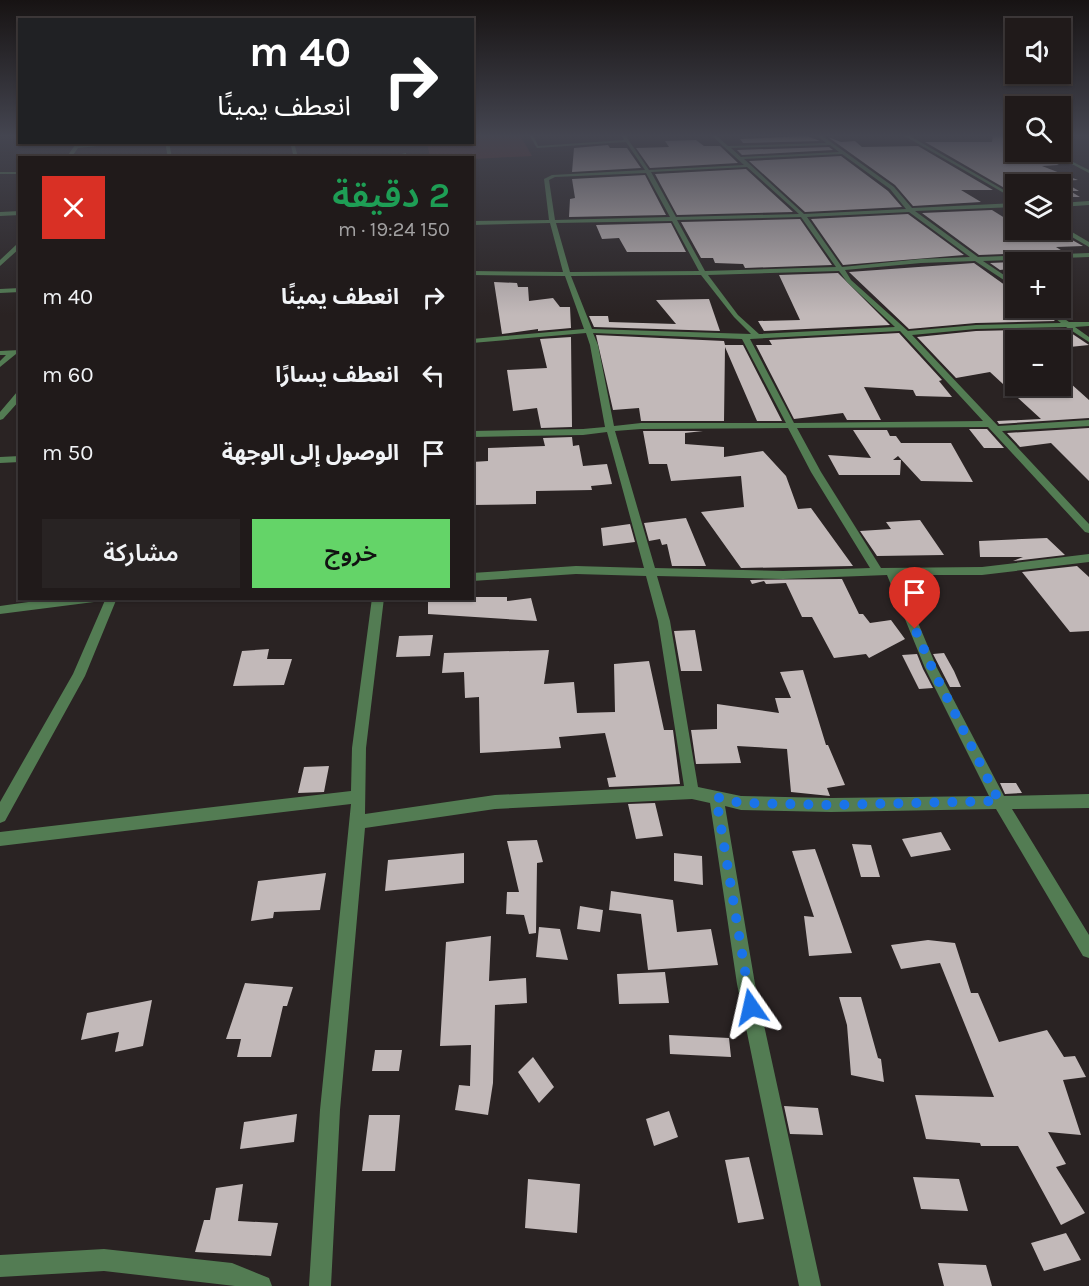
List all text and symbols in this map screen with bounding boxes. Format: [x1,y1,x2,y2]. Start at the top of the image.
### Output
map controls [1005,18,1071,396]
button: sound [1005,18,1071,84]
text: 40 m [249,27,351,77]
icon: right [372,42,450,120]
text: انعطف يمينًا [217,90,351,122]
button: search [1005,96,1071,162]
text: 2 دقيقة [332,174,450,216]
button: layers [1005,174,1071,240]
button: close [42,176,105,239]
text: 150 m · 19:24 [338,218,450,241]
button: + [1005,252,1071,318]
icon: right [417,281,450,314]
text: 40 m [42,284,93,310]
text: انعطف يمينًا [281,284,399,310]
button: − [1005,330,1071,396]
icon: left [417,359,450,392]
text: 60 m [42,362,93,388]
text: انعطف يسارًا [275,362,399,388]
icon: arrive [417,437,450,470]
text: 50 m [42,440,93,466]
text: الوصول إلى الوجهة [222,440,399,466]
button: مشاركة [42,519,240,588]
button: خروج [252,519,450,588]
pin [889,567,940,629]
icon: arrive [898,576,931,609]
position arrow [719,975,783,1039]

